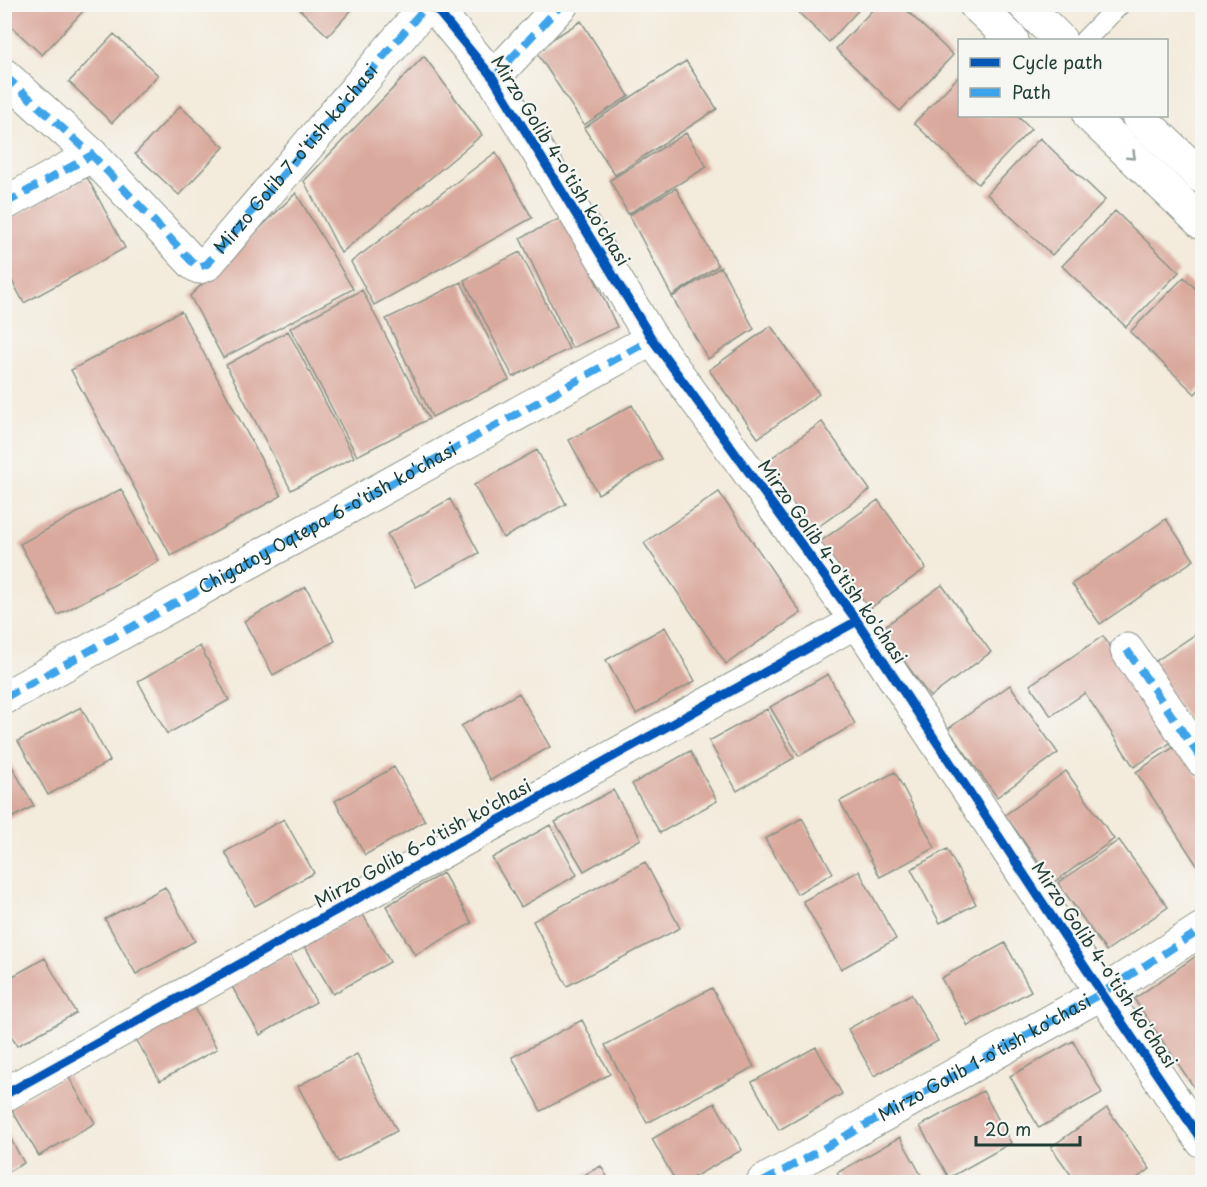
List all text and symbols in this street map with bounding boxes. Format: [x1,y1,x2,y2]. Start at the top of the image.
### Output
legend [958,39,1168,117]
text: Cycle path [1012,48,1103,75]
street label: Mirzo Golib 4-o'tish ko'chasi [485,50,637,271]
street label: Mirzo Golib 7-o'tish ko'chasi [206,57,383,259]
text: Path [1012,78,1051,105]
one-way arrow [1126,149,1136,160]
street label: Chigatoy Oqtepa 6-o'tish ko'chasi [193,435,461,600]
street label: Mirzo Golib 4-o'tish ko'chasi [752,453,914,669]
street label: Mirzo Golib 6-o'tish ko'chasi [309,772,536,914]
street label: Mirzo Golib 4-o'tish ko'chasi [1026,855,1185,1073]
street label: Mirzo Golib 1-o'tish ko'chasi [873,987,1096,1127]
scale bar [976,1109,1080,1147]
text: 20 m [985,1115,1031,1142]

